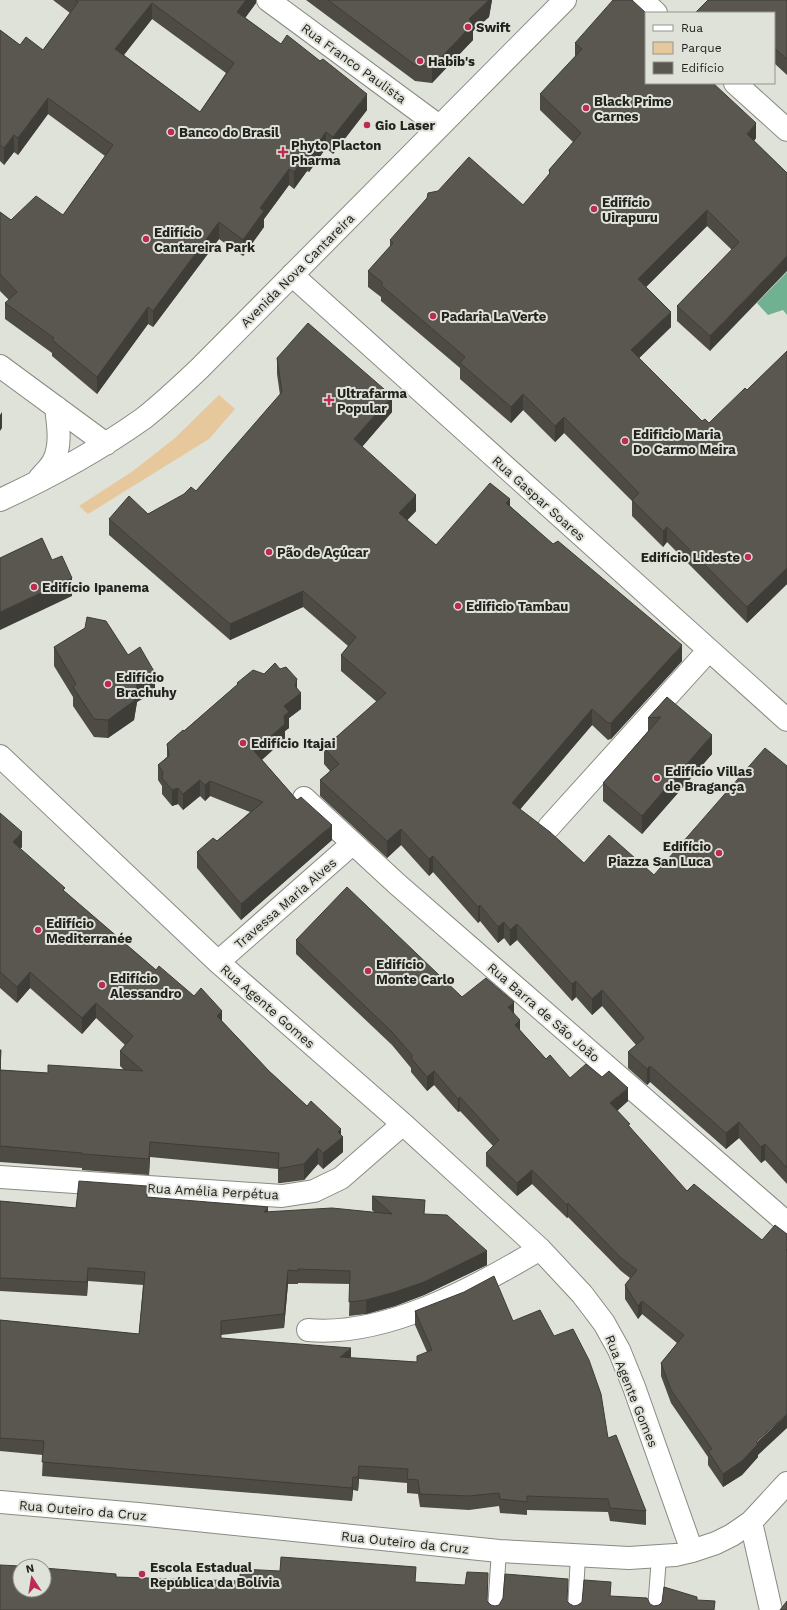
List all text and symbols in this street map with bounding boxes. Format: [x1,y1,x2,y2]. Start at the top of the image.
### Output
legend [645,12,775,84]
street label: Rua Franco Paulista [298,20,410,107]
place label: Swift [476,20,511,35]
text: Rua [681,21,703,35]
marker: Swift [463,22,473,32]
text: Parque [681,41,722,55]
place label: Habib's [428,54,475,69]
marker: Habib's [415,56,425,66]
text: Edifício [681,61,724,75]
place label: Black Prime Carnes [594,94,672,124]
marker: Black Prime Carnes [581,103,591,113]
place label: Gio Laser [375,118,435,133]
marker: Gio Laser [362,120,372,130]
place label: Banco do Brasil [179,125,280,140]
marker: Banco do Brasil [166,127,176,137]
place label: Phyto Placton Pharma [291,138,381,168]
marker: Phyto Placton Pharma [278,147,288,157]
place label: Edifício Uirapuru [602,195,658,225]
marker: Edifício Uirapuru [589,204,599,214]
street label: Avenida Nova Cantareira [237,210,358,330]
place label: Edifício Cantareira Park [154,225,256,255]
marker: Edifício Cantareira Park [141,234,151,244]
place label: Padaria La Verte [441,309,547,324]
marker: Padaria La Verte [428,311,438,321]
place label: Ultrafarma Popular [337,386,408,416]
marker: Ultrafarma Popular [324,395,334,405]
place label: Edificio Maria Do Carmo Meira [633,427,736,457]
marker: Edificio Maria Do Carmo Meira [620,436,630,446]
street label: Rua Gaspar Soares [489,453,588,544]
place label: Pão de Açúcar [277,545,369,560]
marker: Pão de Açúcar [264,547,274,557]
place label: Edifício Lideste [641,550,740,565]
marker: Edifício Lideste [743,552,753,562]
place label: Edifício Ipanema [42,580,149,595]
marker: Edifício Ipanema [29,582,39,592]
place label: Edificio Tambau [466,599,568,614]
marker: Edificio Tambau [453,601,463,611]
place label: Edifício Brachuhy [116,670,177,700]
marker: Edifício Brachuhy [103,679,113,689]
place label: Edifício Itajai [251,736,336,751]
marker: Edifício Itajai [238,738,248,748]
place label: Edifício Villas de Bragança [665,764,752,794]
marker: Edifício Villas de Bragança [652,773,662,783]
place label: Edifício Piazza San Luca [608,839,711,869]
marker: Edifício Piazza San Luca [714,848,724,858]
street label: Travessa Maria Alves [231,855,339,952]
place label: Edifício Mediterranée [46,916,133,946]
marker: Edifício Mediterranée [33,925,43,935]
place label: Edifício Monte Carlo [376,957,455,987]
street label: Rua Barra de São João [485,960,603,1065]
street label: Rua Agente Gomes [218,961,318,1051]
marker: Edifício Monte Carlo [363,966,373,976]
place label: Edifício Alessandro [110,971,182,1001]
marker: Edifício Alessandro [97,980,107,990]
street label: Rua Amélia Perpétua [147,1181,280,1202]
street label: Rua Agente Gomes [602,1333,661,1450]
street label: Rua Outeiro da Cruz [18,1497,148,1524]
street label: Rua Outeiro da Cruz [340,1528,470,1557]
north arrow [12,1558,52,1598]
place label: Escola Estadual República da Bolívia [150,1560,280,1590]
text: N [25,1562,35,1576]
marker: Escola Estadual República da Bolívia [137,1569,147,1579]

